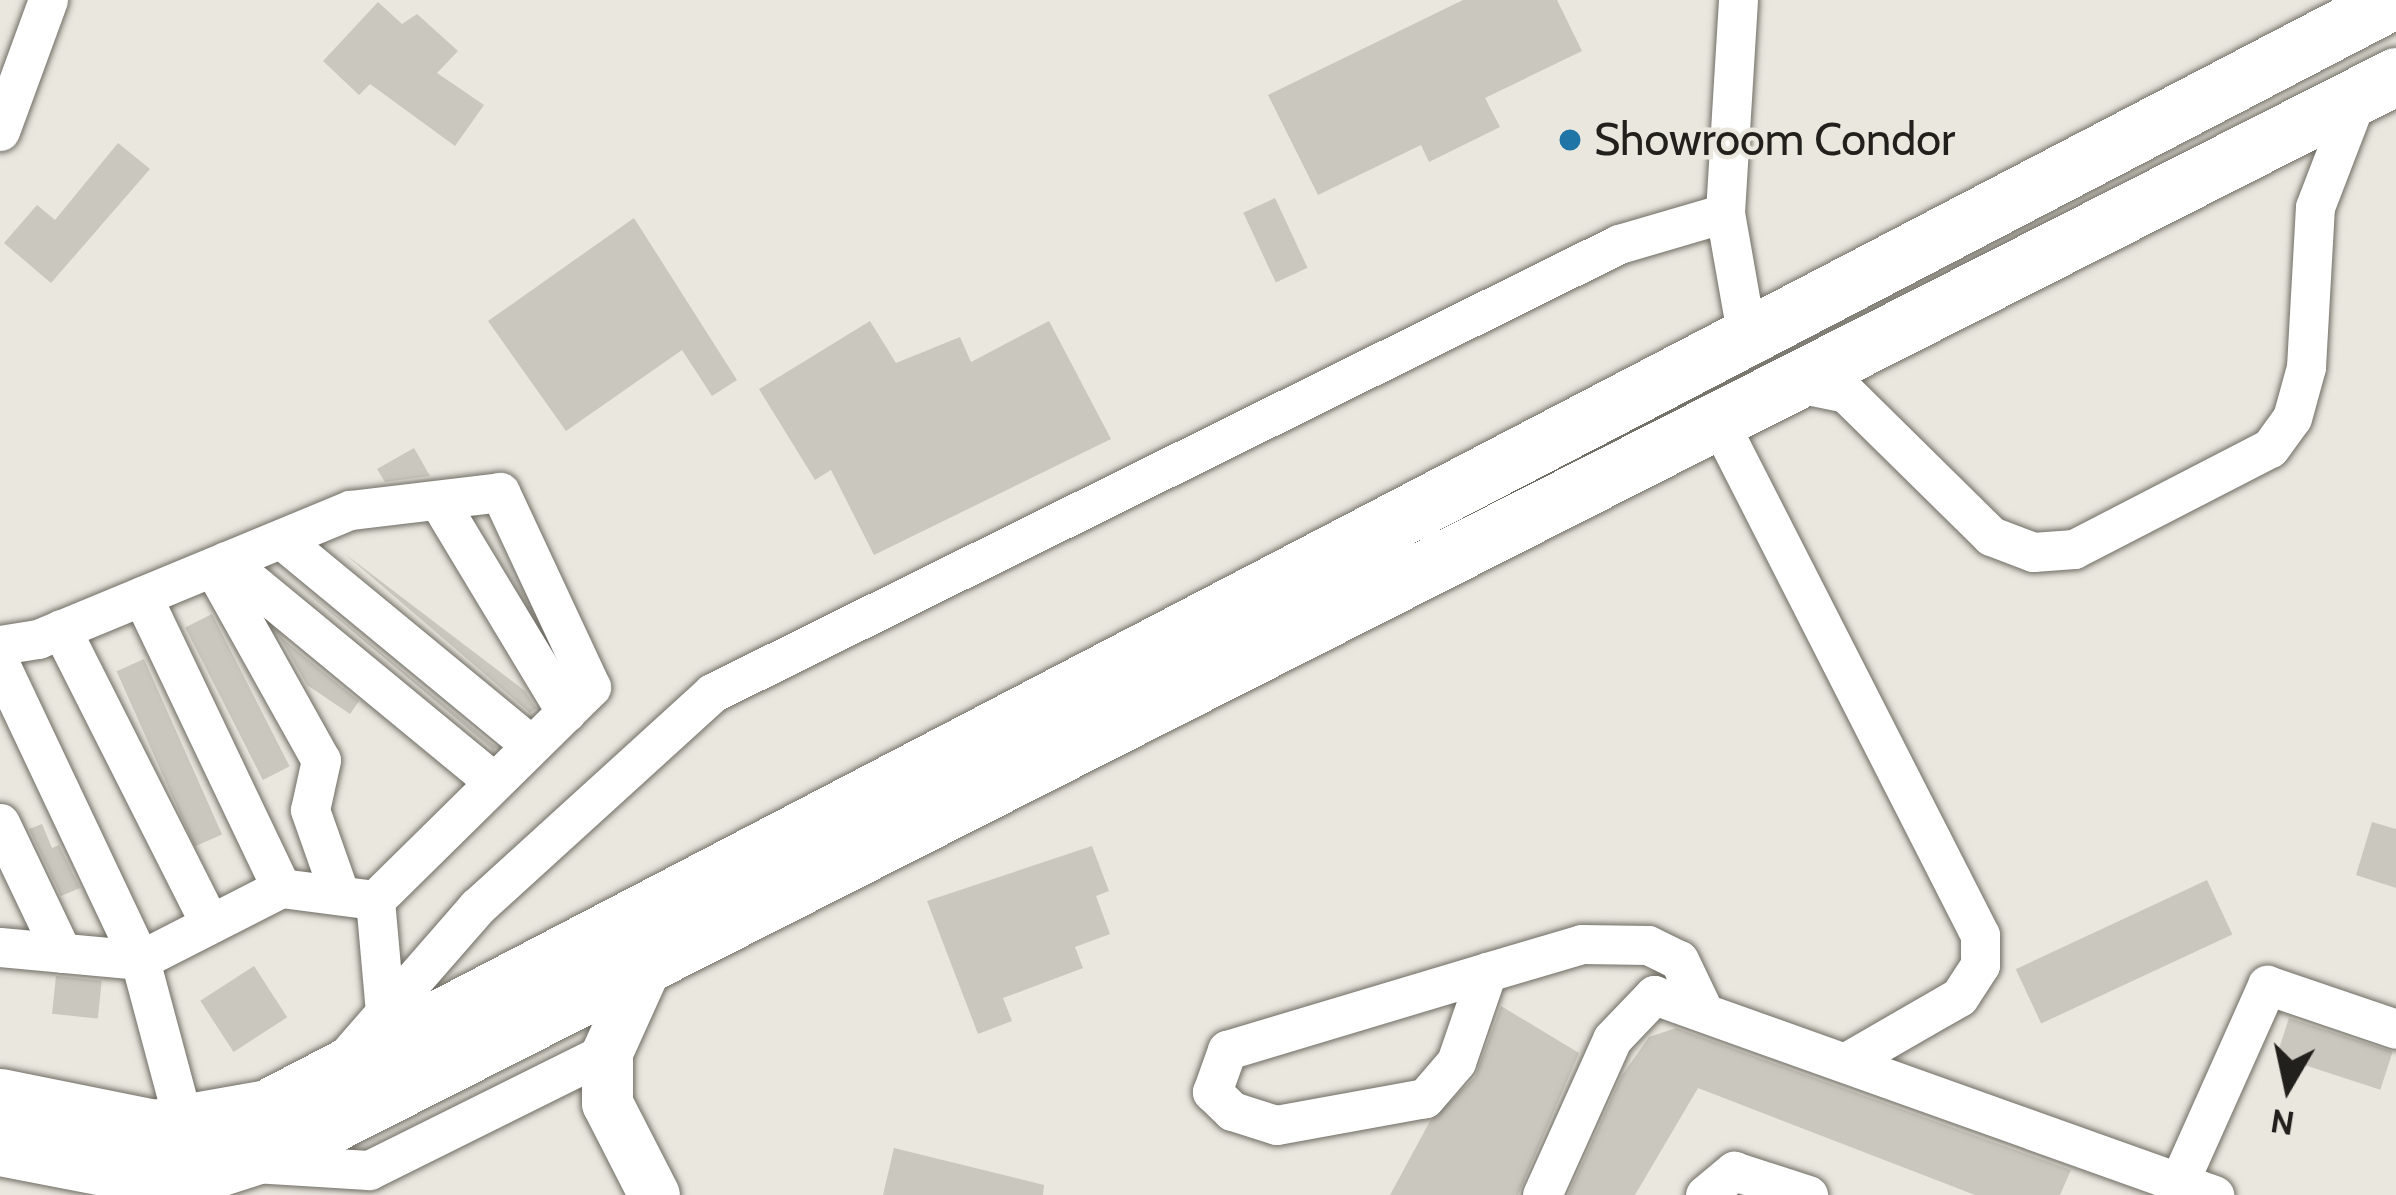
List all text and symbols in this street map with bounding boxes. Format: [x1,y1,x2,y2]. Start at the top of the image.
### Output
place label: Showroom Condor [1594,113,1955,167]
marker: Showroom Condor [1557,127,1583,153]
north arrow [2228,1027,2348,1147]
text: N [2268,1101,2297,1144]

